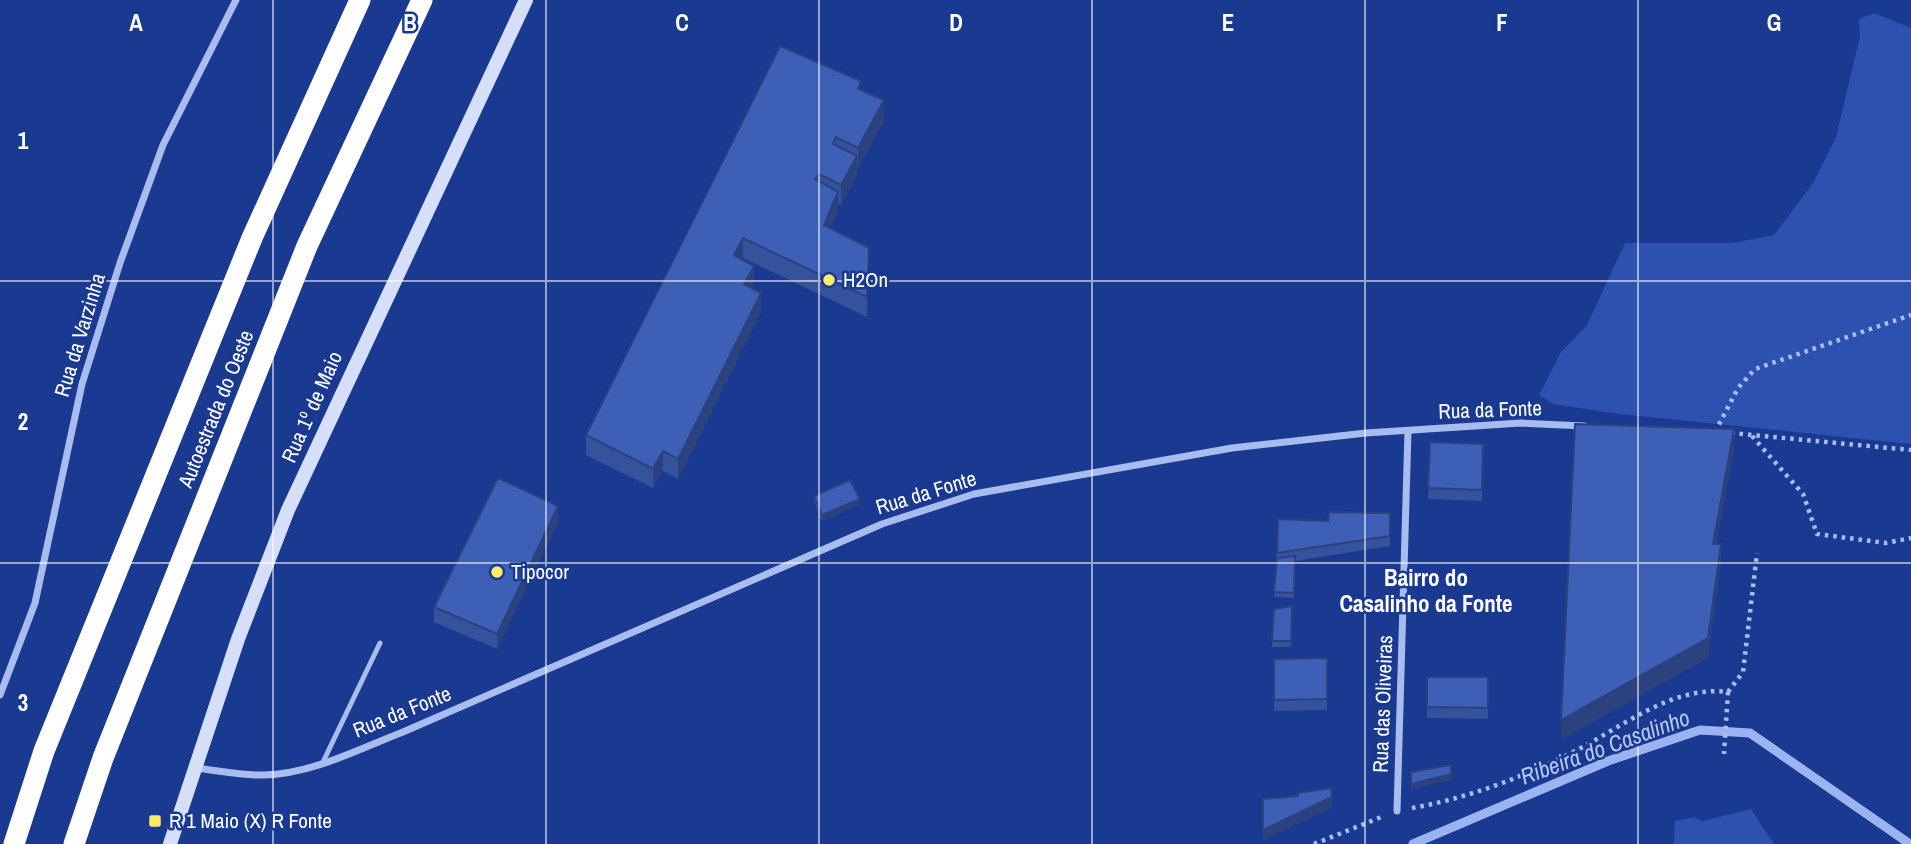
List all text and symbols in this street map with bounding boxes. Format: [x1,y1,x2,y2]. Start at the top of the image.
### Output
text: A [129,7,143,38]
text: B [403,7,417,38]
text: C [675,7,689,38]
text: D [949,7,963,38]
text: E [1222,7,1234,38]
text: F [1496,7,1508,38]
text: G [1767,7,1781,38]
text: 1 [18,125,29,156]
place label: H2On [843,265,888,294]
street label: Rua da Varzinha [47,269,112,400]
marker: H2On [821,272,837,288]
street label: Autoestrada do Oeste [170,326,260,493]
street label: Rua 1º de Maio [274,346,349,467]
street label: Rua da Fonte [1438,393,1542,426]
text: 2 [18,406,28,437]
street label: Rua da Fonte [872,464,980,522]
place label: Tipocor [511,557,569,586]
district label: Bairro do Casalinho da Fonte [1339,562,1513,619]
marker: Tipocor [489,564,505,580]
street label: Rua das Oliveiras [1366,635,1399,773]
street label: Rua da Fonte [348,679,455,744]
text: 3 [18,687,28,718]
water label: Ribeira do Casalinho [1516,701,1694,792]
place label: R 1 Maio (X) R Fonte [169,806,332,835]
marker: R 1 Maio (X) R Fonte [147,813,163,829]

